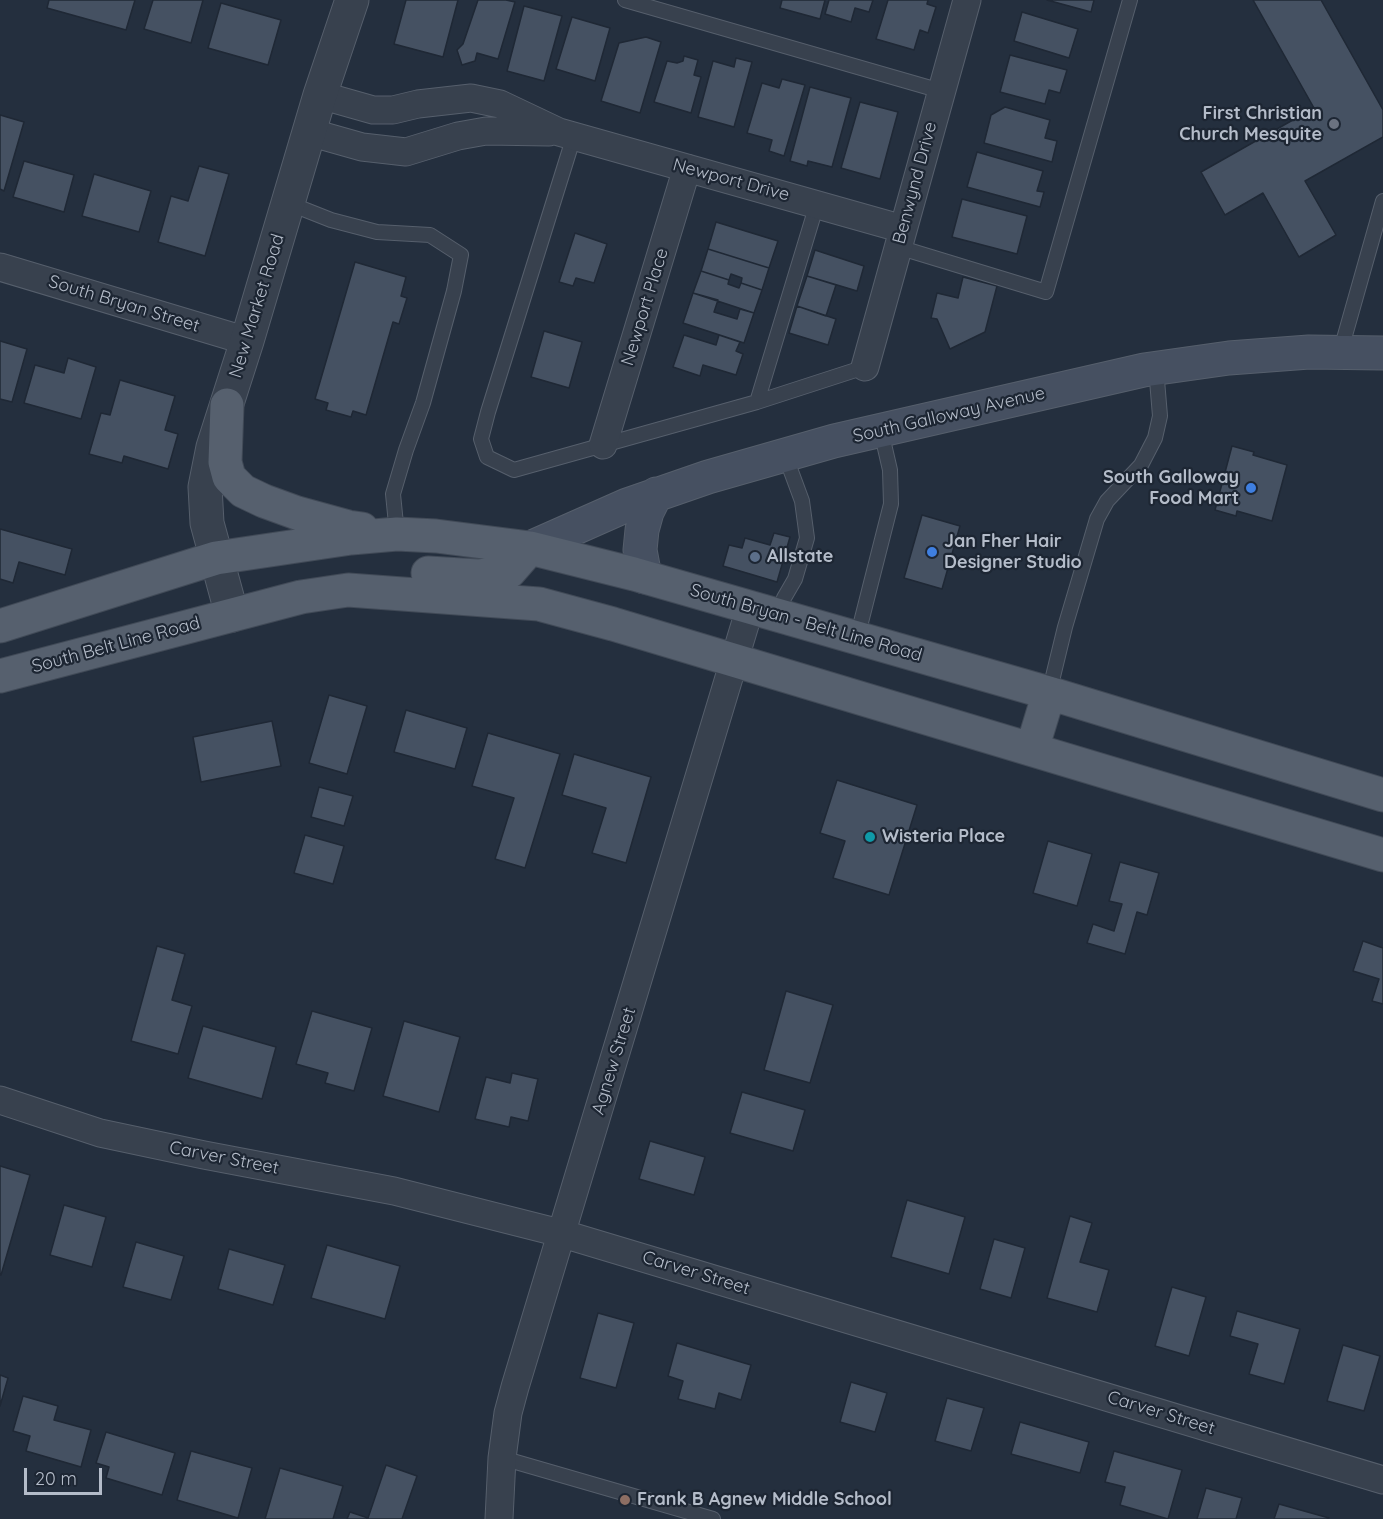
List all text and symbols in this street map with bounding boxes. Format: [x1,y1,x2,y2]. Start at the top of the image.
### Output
place label: First Christian Church Mesquite [1179,103,1322,146]
marker: First Christian Church Mesquite [1327,117,1341,131]
street label: Benwynd Drive [888,120,942,246]
street label: Newport Drive [670,154,792,206]
street label: New Market Road [225,231,289,381]
street label: Newport Place [617,246,673,368]
street label: South Bryan Street [46,271,202,337]
street label: South Galloway Avenue [851,382,1047,448]
place label: South Galloway Food Mart [1103,467,1239,510]
marker: South Galloway Food Mart [1244,481,1258,495]
place label: Jan Fher Hair Designer Studio [944,531,1082,574]
marker: Jan Fher Hair Designer Studio [925,545,939,559]
place label: Allstate [767,546,833,568]
marker: Allstate [748,550,762,564]
street label: South Bryan - Belt Line Road [688,580,924,666]
street label: South Belt Line Road [30,612,202,678]
place label: Wisteria Place [882,826,1005,848]
marker: Wisteria Place [863,830,877,844]
street label: Agnew Street [587,1005,641,1117]
street label: Carver Street [167,1137,281,1179]
street label: Carver Street [640,1246,752,1300]
street label: Carver Street [1105,1386,1217,1440]
scale bar [27,1456,105,1494]
text: 20 m [35,1467,77,1490]
place label: Frank B Agnew Middle School [637,1489,892,1511]
marker: Frank B Agnew Middle School [618,1493,632,1507]

